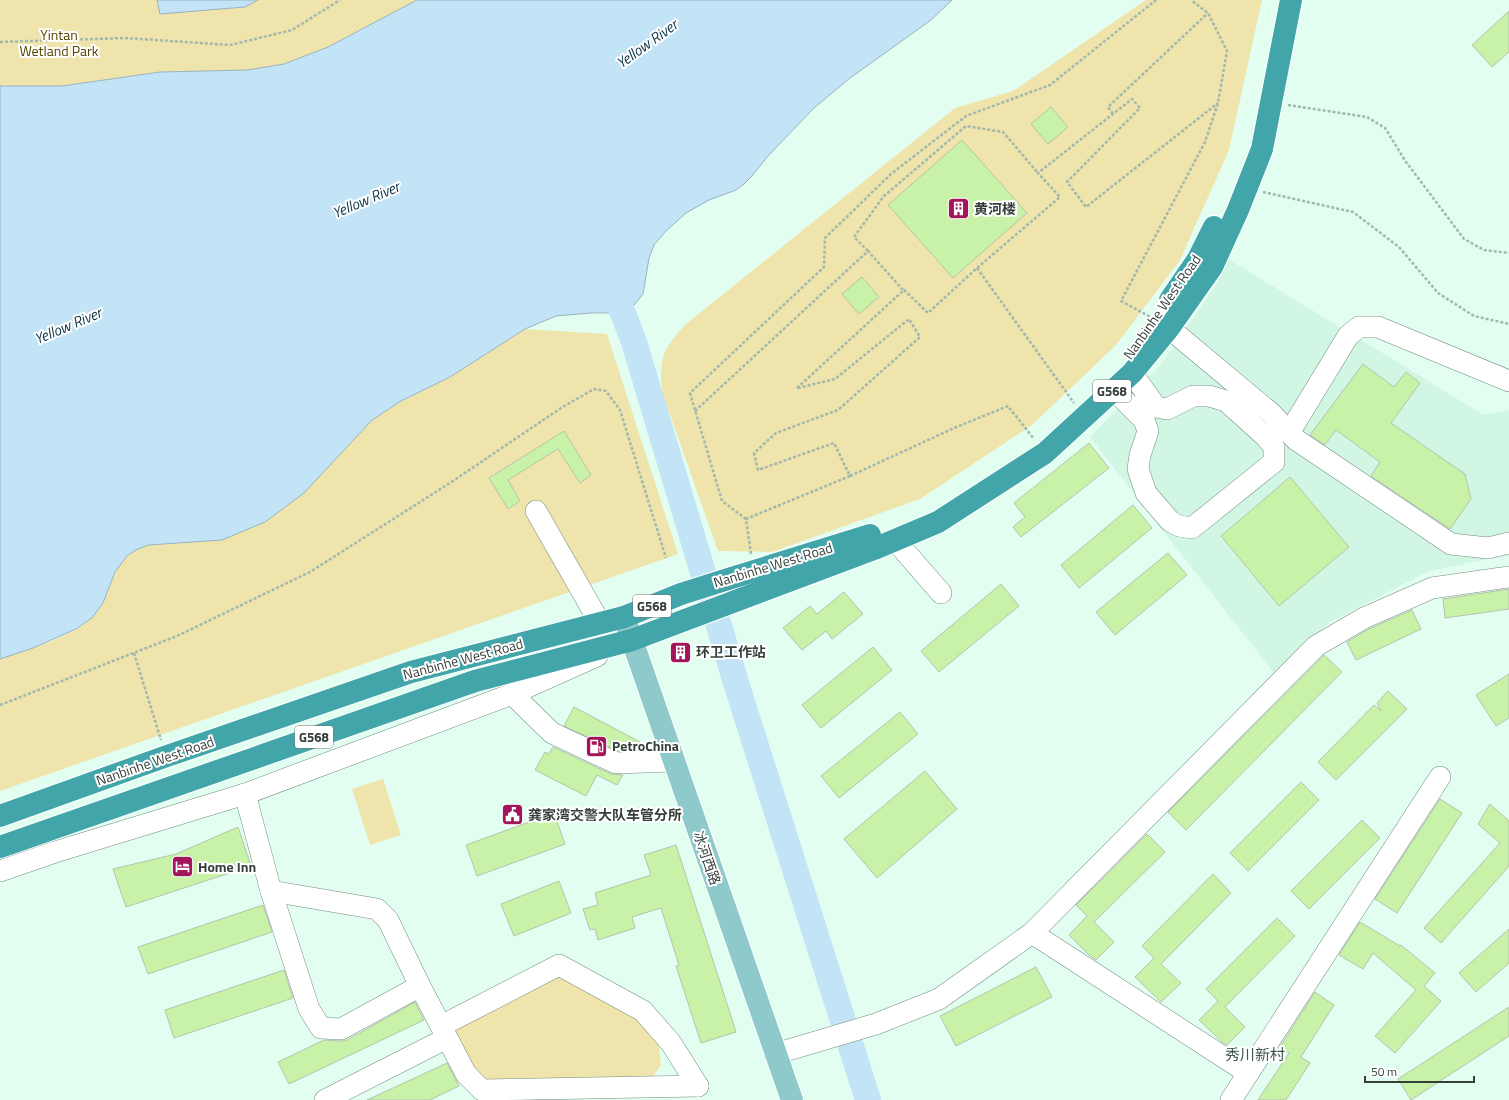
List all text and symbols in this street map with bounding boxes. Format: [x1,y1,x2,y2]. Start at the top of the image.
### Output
water label: Yellow River [611,12,684,74]
park label: Yintan Wetland Park [19,24,99,61]
water label: Yellow River [329,174,405,224]
building icon: 黄河楼 [945,196,971,222]
place label: 黄河楼 [974,198,1016,219]
street label: Nanbinhe West Road [1118,250,1206,363]
water label: Yellow River [31,300,107,350]
road number: G568 [1093,380,1131,402]
street label: Nanbinhe West Road [711,536,835,593]
road number: G568 [633,595,671,617]
street label: Nanbinhe West Road [400,632,525,685]
building icon: 环卫工作站 [667,639,693,665]
place label: 环卫工作站 [696,641,766,662]
road number: G568 [295,726,333,748]
street label: Nanbinhe West Road [93,730,217,791]
fuel station icon: PetroChina [583,733,609,759]
place label: PetroChina [612,735,679,756]
public building icon: 龚家湾交警大队车管分所 [500,802,526,828]
place label: 龚家湾交警大队车管分所 [528,804,682,825]
street label: 冰河西路 [688,828,727,888]
hotel icon: Home Inn [170,854,196,880]
place label: Home Inn [198,856,256,877]
district label: 秀川新村 [1225,1043,1285,1066]
scale bar [1365,1058,1474,1084]
text: 50 m [1371,1062,1397,1081]

